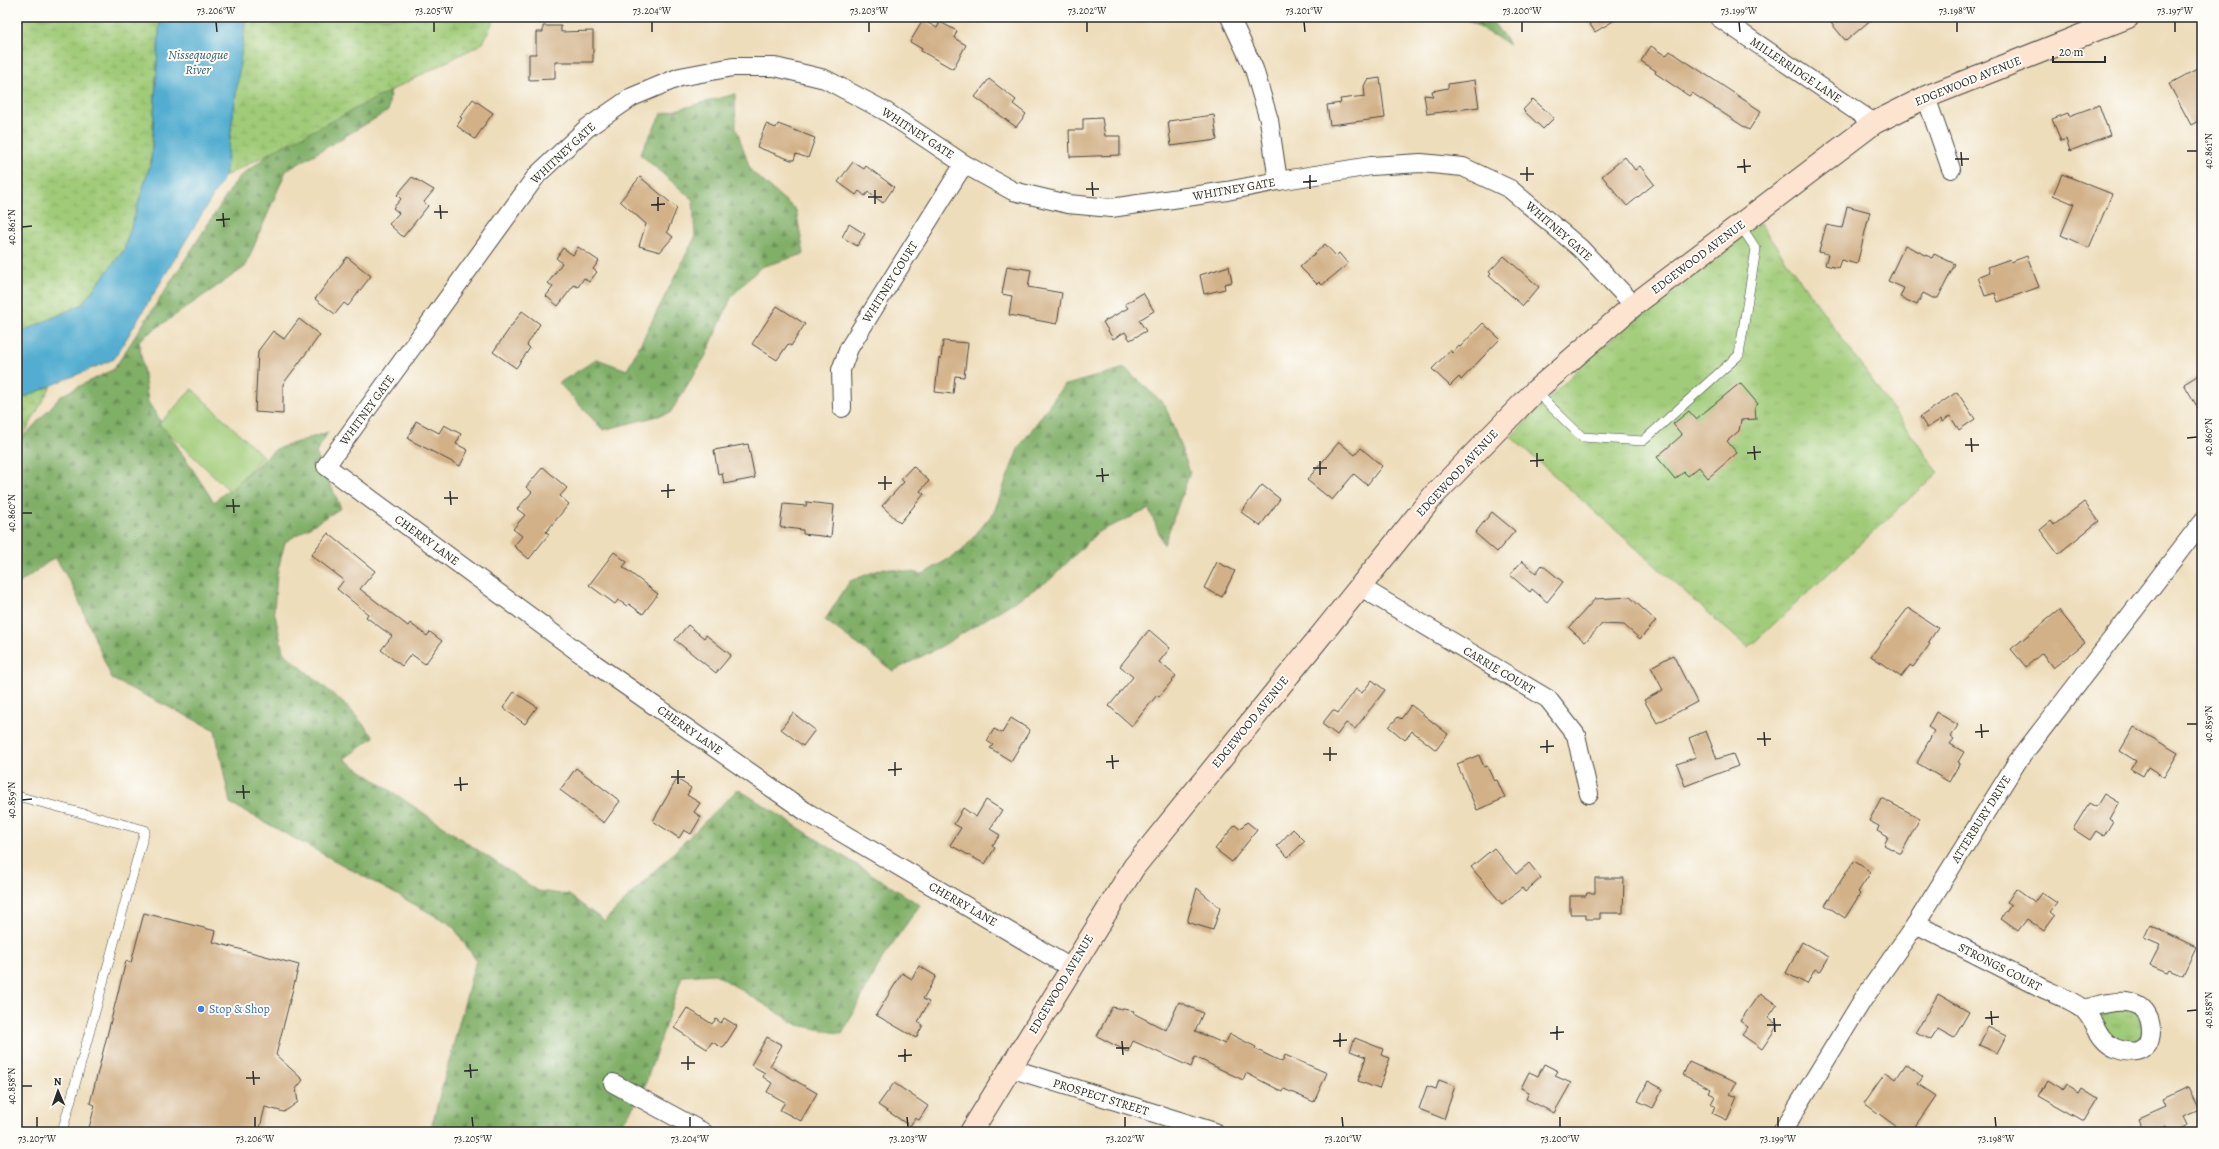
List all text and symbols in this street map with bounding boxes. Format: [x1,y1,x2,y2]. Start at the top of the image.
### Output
text: 73.206°W [197,4,236,17]
text: 73.205°W [415,4,454,17]
text: 73.204°W [633,4,672,17]
text: 73.203°W [850,4,889,17]
text: 73.202°W [1068,4,1107,17]
text: 73.201°W [1285,4,1323,17]
text: 73.200°W [1502,4,1542,17]
text: 73.199°W [1721,4,1758,17]
text: 73.198°W [1939,4,1976,17]
text: 73.197°W [2157,4,2194,17]
street label: MILLERRIDGE LANE [1747,33,1845,107]
scale bar [2053,38,2105,64]
text: 20 m [2059,44,2083,60]
water label: Nissequogue River [168,46,228,78]
street label: EDGEWOOD AVENUE [1912,52,2024,110]
street label: WHITNEY GATE [878,103,957,162]
street label: WHITNEY GATE [526,119,599,188]
text: 40.861°N [2202,133,2215,169]
street label: WHITNEY GATE [1191,174,1276,204]
street label: WHITNEY GATE [1522,197,1596,264]
text: 40.861°N [5,209,18,245]
street label: EDGEWOOD AVENUE [1648,216,1748,298]
street label: WHITNEY COURT [858,238,922,326]
street label: WHITNEY GATE [335,372,398,449]
text: 40.860°N [2202,418,2215,456]
street label: EDGEWOOD AVENUE [1412,426,1502,520]
text: 40.860°N [5,494,18,532]
street label: CHERRY LANE [391,511,463,569]
street label: CARRIE COURT [1460,642,1538,698]
street label: EDGEWOOD AVENUE [1208,673,1292,771]
street label: CHERRY LANE [654,702,726,758]
text: 40.859°N [2202,706,2215,742]
street label: ATTERBURY DRIVE [1947,772,2014,867]
text: 40.859°N [5,782,18,818]
street label: CHERRY LANE [926,878,1000,930]
street label: EDGEWOOD AVENUE [1025,931,1097,1037]
street label: STRONGS COURT [1956,939,2045,995]
text: 40.858°N [2202,991,2215,1029]
place label: Stop & Shop [209,1001,270,1017]
marker: Stop & Shop [196,1004,206,1014]
text: 40.858°N [5,1067,18,1105]
north arrow [38,1071,78,1111]
text: N [53,1074,62,1089]
street label: PROSPECT STREET [1051,1075,1151,1119]
text: 73.207°W [18,1132,57,1145]
text: 73.206°W [236,1132,275,1145]
text: 73.205°W [454,1132,493,1145]
text: 73.204°W [671,1132,710,1145]
text: 73.203°W [889,1132,928,1145]
text: 73.202°W [1106,1132,1145,1145]
text: 73.201°W [1324,1132,1362,1145]
text: 73.200°W [1540,1132,1580,1145]
text: 73.199°W [1760,1132,1797,1145]
text: 73.198°W [1978,1132,2015,1145]

